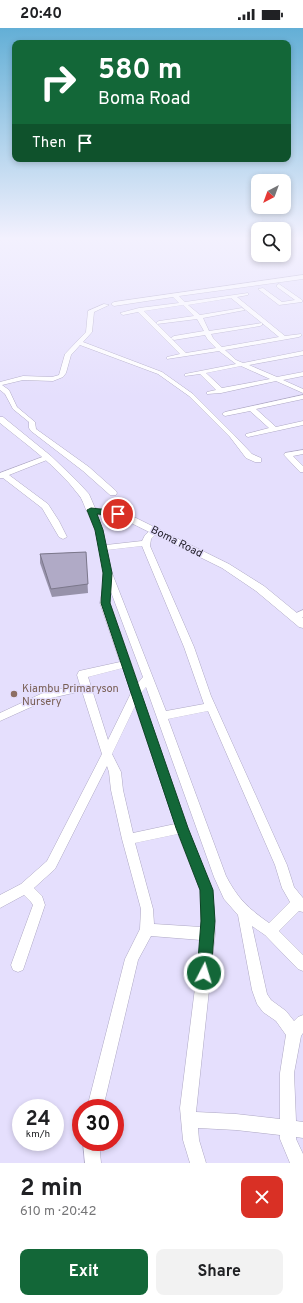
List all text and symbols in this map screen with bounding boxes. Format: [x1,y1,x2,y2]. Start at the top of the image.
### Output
text: 20:40 [20,5,62,24]
text: 580 m [98,53,182,89]
icon: right [32,56,84,108]
text: Boma Road [98,88,191,111]
icon: arrive [74,132,96,154]
text: Then [32,134,66,153]
north arrow [251,174,291,214]
map controls [251,174,291,262]
button: search [251,222,291,262]
pin [101,497,135,531]
icon: arrive [107,503,129,525]
street label: Boma Road [148,523,205,561]
place label: Kiambu Primaryson Nursery [22,682,119,709]
marker: Kiambu Primaryson Nursery [9,689,19,699]
position arrow [183,952,225,994]
speed limit sign: 30 [72,1099,124,1151]
text: 24 [25,1107,51,1133]
text: km/h [26,1128,50,1141]
text: 2 min [20,1174,83,1204]
button: close [241,1176,283,1218]
text: 610 m · 20:42 [20,1204,96,1220]
button: Exit [20,1249,148,1295]
button: Share [156,1249,283,1295]

